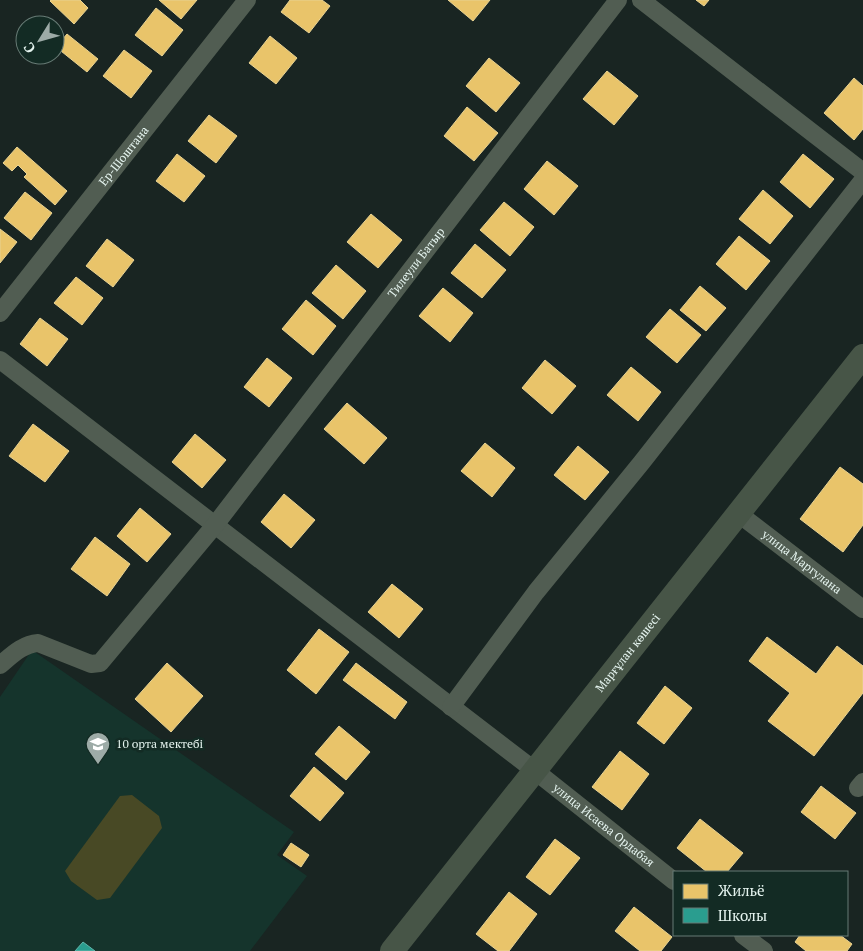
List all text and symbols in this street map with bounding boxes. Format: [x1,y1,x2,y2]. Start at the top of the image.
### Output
north arrow [15,15,65,65]
text: С [19,39,40,57]
street label: Ер-Шоштана [95,123,152,189]
street label: Тилеули Батыр [384,224,448,300]
street label: улица Маргулана [758,526,845,597]
street label: Марғұлан көшесі [592,610,663,695]
school or university icon: 10 орта мектебі [85,731,111,765]
place label: 10 орта мектебі [116,736,204,751]
street label: улица Исаева Ордабая [549,779,658,870]
legend [673,871,848,936]
text: Жильё [718,880,765,900]
text: Школы [718,905,767,925]

